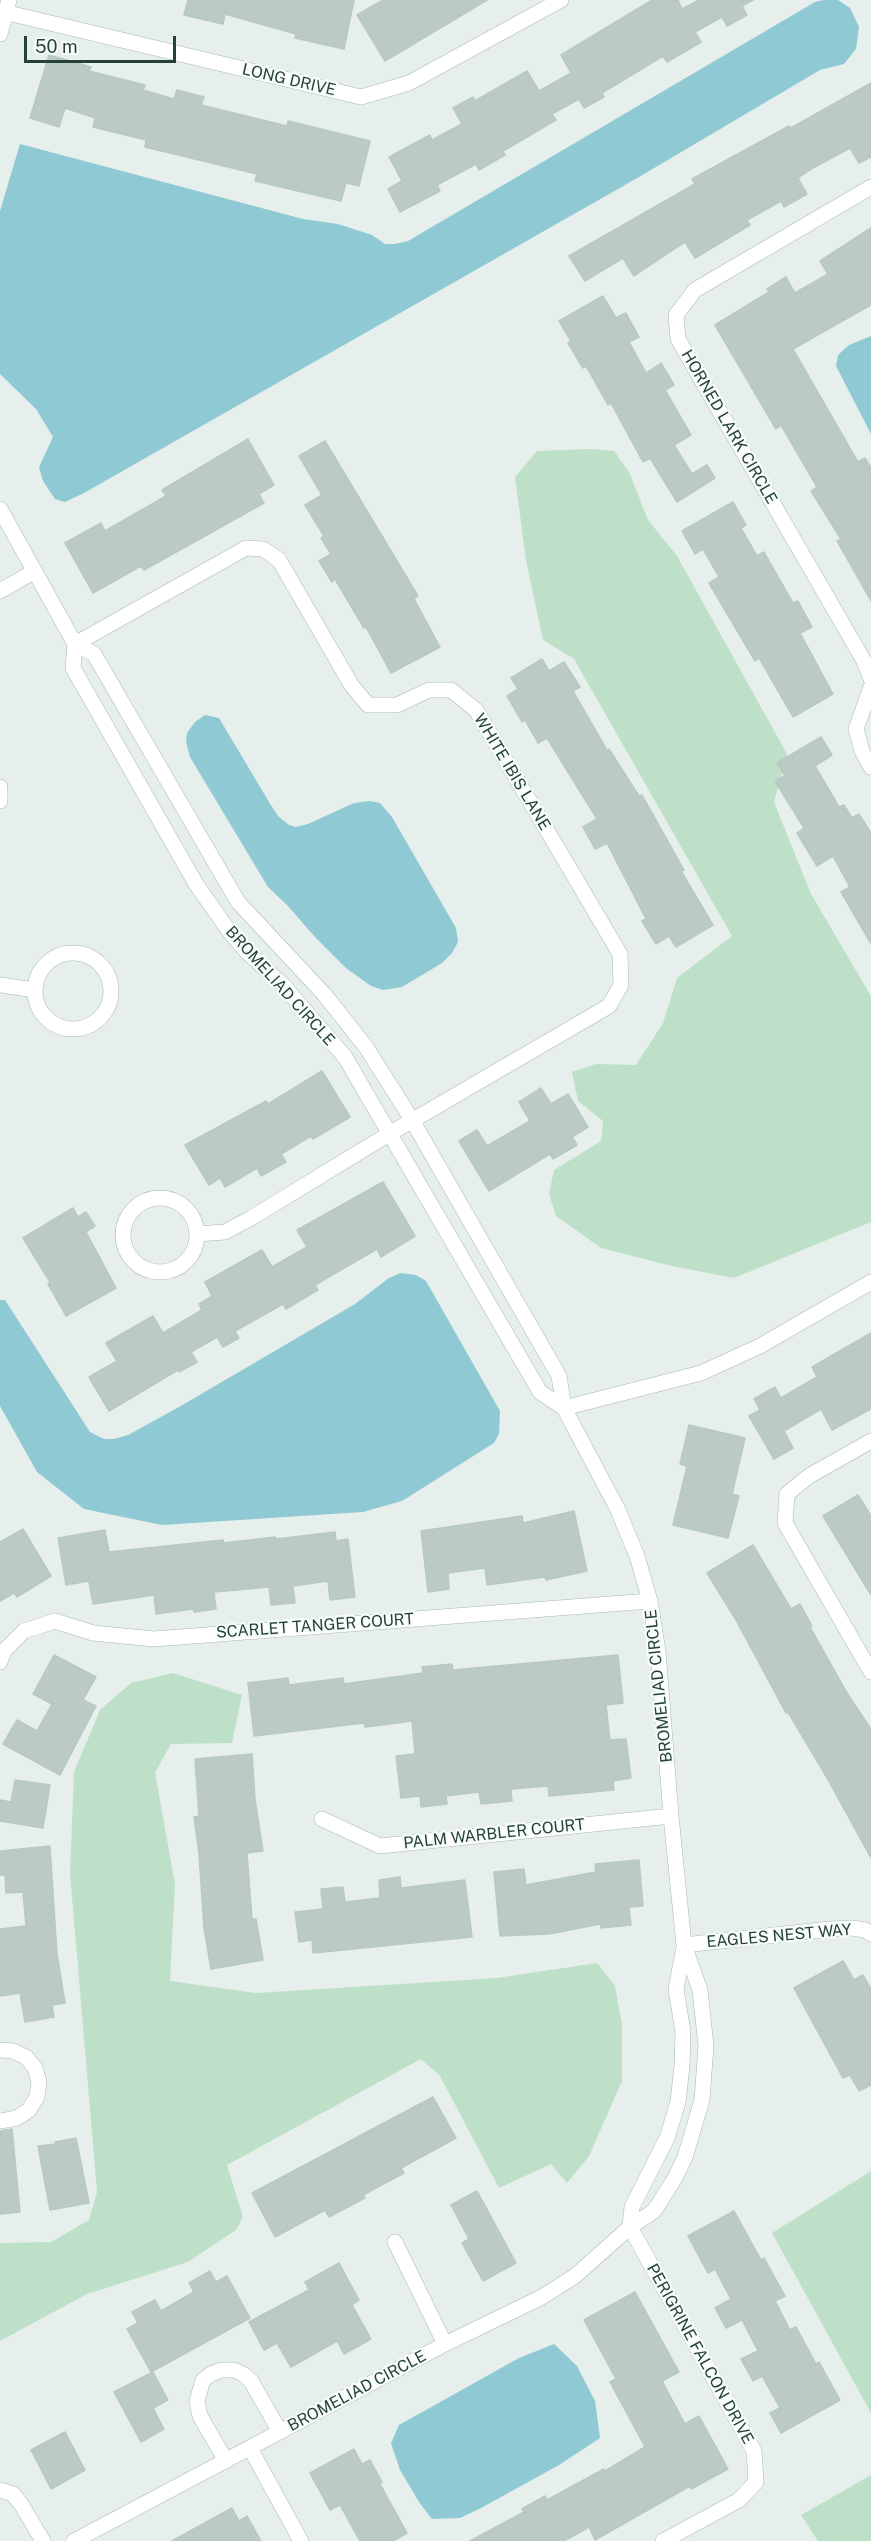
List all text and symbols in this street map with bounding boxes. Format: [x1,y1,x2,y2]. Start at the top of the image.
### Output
scale bar [27,24,178,62]
text: 50 m [35,36,78,57]
street label: LONG DRIVE [240,60,338,100]
street label: HORNED LARK CIRCLE [677,347,781,507]
street label: WHITE IBIS LANE [470,710,554,834]
street label: BROMELIAD CIRCLE [221,922,339,1050]
street label: BROMELIAD CIRCLE [641,1608,677,1764]
street label: SCARLET TANGER COURT [215,1610,415,1642]
street label: PALM WARBLER COURT [402,1815,586,1853]
street label: EAGLES NEST WAY [706,1920,852,1952]
street label: PERIGRINE FALCON DRIVE [642,2261,758,2447]
street label: BROMELIAD CIRCLE [285,2346,429,2436]

